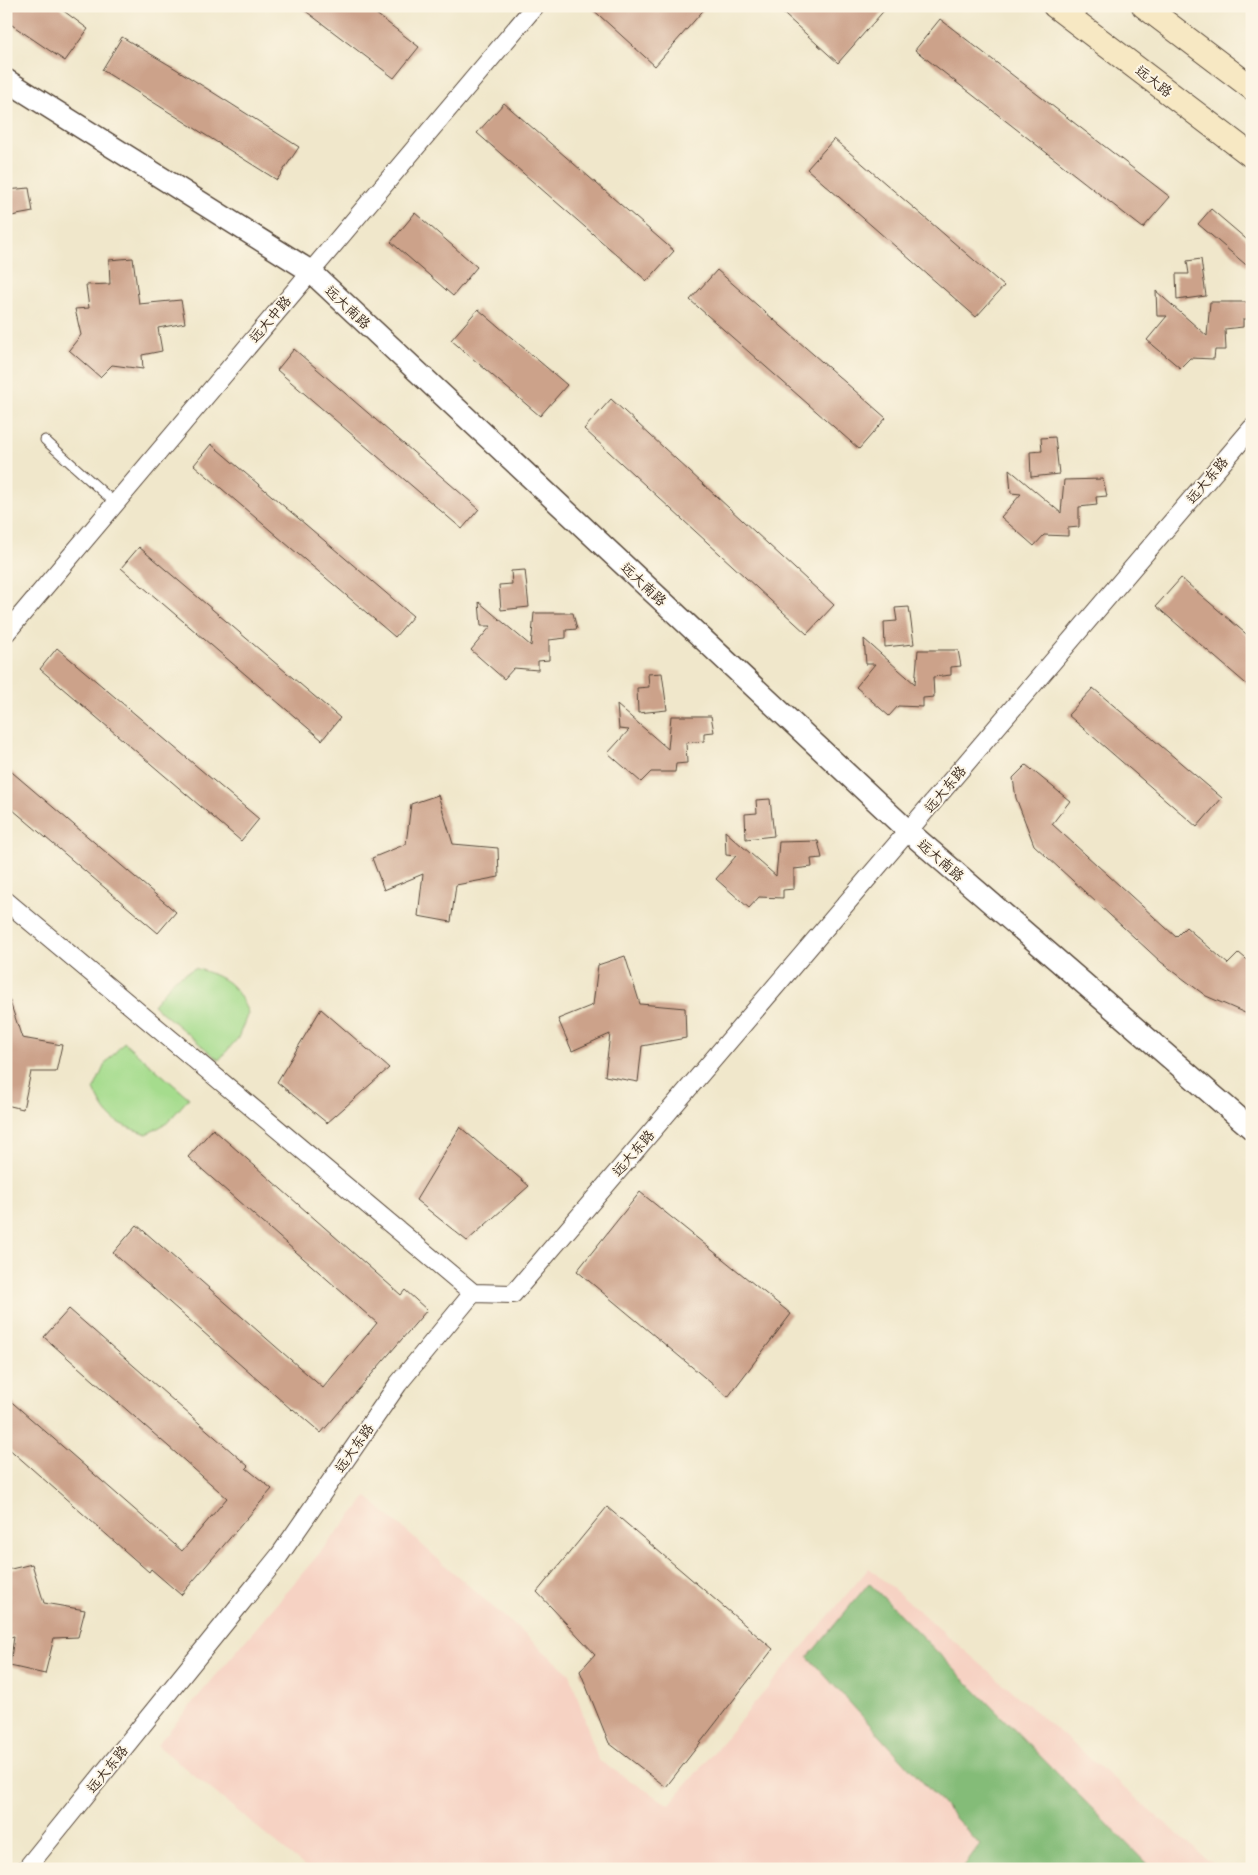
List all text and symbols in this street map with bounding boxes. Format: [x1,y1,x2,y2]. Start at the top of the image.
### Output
street label: 远大路 [1132,61,1176,101]
street label: 远大南路 [321,281,375,333]
street label: 远大中路 [245,292,295,346]
street label: 远大东路 [1182,453,1232,507]
street label: 远大南路 [617,558,671,610]
street label: 远大东路 [920,762,970,816]
street label: 远大南路 [914,835,968,885]
street label: 远大东路 [608,1126,658,1180]
street label: 远大东路 [331,1420,377,1476]
street label: 远大东路 [82,1742,132,1796]

